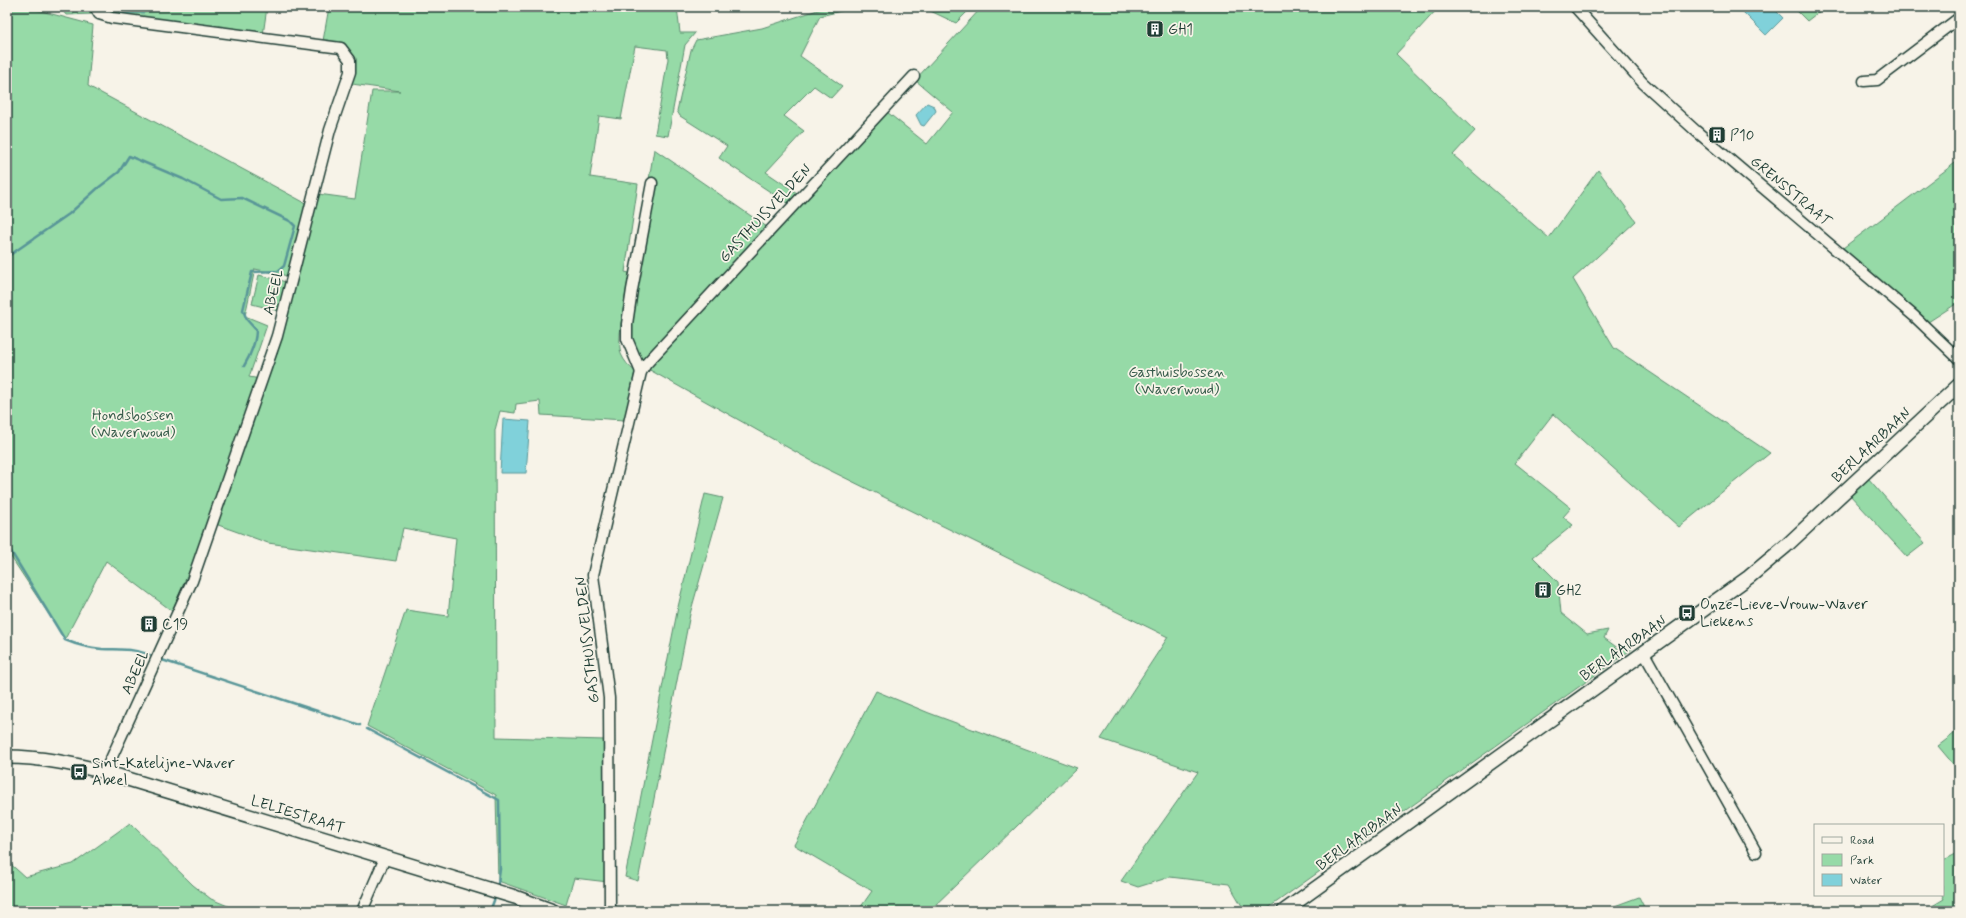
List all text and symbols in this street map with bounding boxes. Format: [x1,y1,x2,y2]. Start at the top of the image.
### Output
building icon: GH1 [1145,19,1165,39]
place label: GH1 [1168,20,1193,40]
building icon: P10 [1707,125,1727,145]
place label: P10 [1730,126,1754,146]
street label: GRENSSTRAAT [1746,152,1836,232]
street label: GASTHUISVELDEN [715,160,817,267]
street label: ABEEL [259,267,289,317]
park label: Gasthuisbossen (Waverwoud) [1128,363,1226,400]
street label: BERLAARBAAN [1828,404,1916,488]
park label: Hondsbossen (Waverwoud) [91,406,176,443]
street label: GASTHUISVELDEN [571,575,605,704]
building icon: GH2 [1533,580,1553,600]
place label: GH2 [1556,581,1582,601]
place label: Onze-Lieve-Vrouw-Waver Liekens [1700,595,1868,632]
bus stop icon: Onze-Lieve-Vrouw-Waver Liekens [1677,603,1697,623]
street label: BERLAARBAAN [1576,611,1671,686]
building icon: C19 [139,614,159,634]
place label: C19 [162,615,188,635]
street label: ABEEL [117,647,155,698]
place label: Sint-Katelijne-Waver Abeel [92,754,235,791]
bus stop icon: Sint-Katelijne-Waver Abeel [69,762,89,782]
street label: LELIESTRAAT [248,791,347,839]
street label: BERLAARBAAN [1313,800,1407,876]
legend [1814,824,1944,896]
text: Road [1850,833,1874,849]
text: Park [1850,853,1874,869]
text: Water [1850,873,1882,889]

